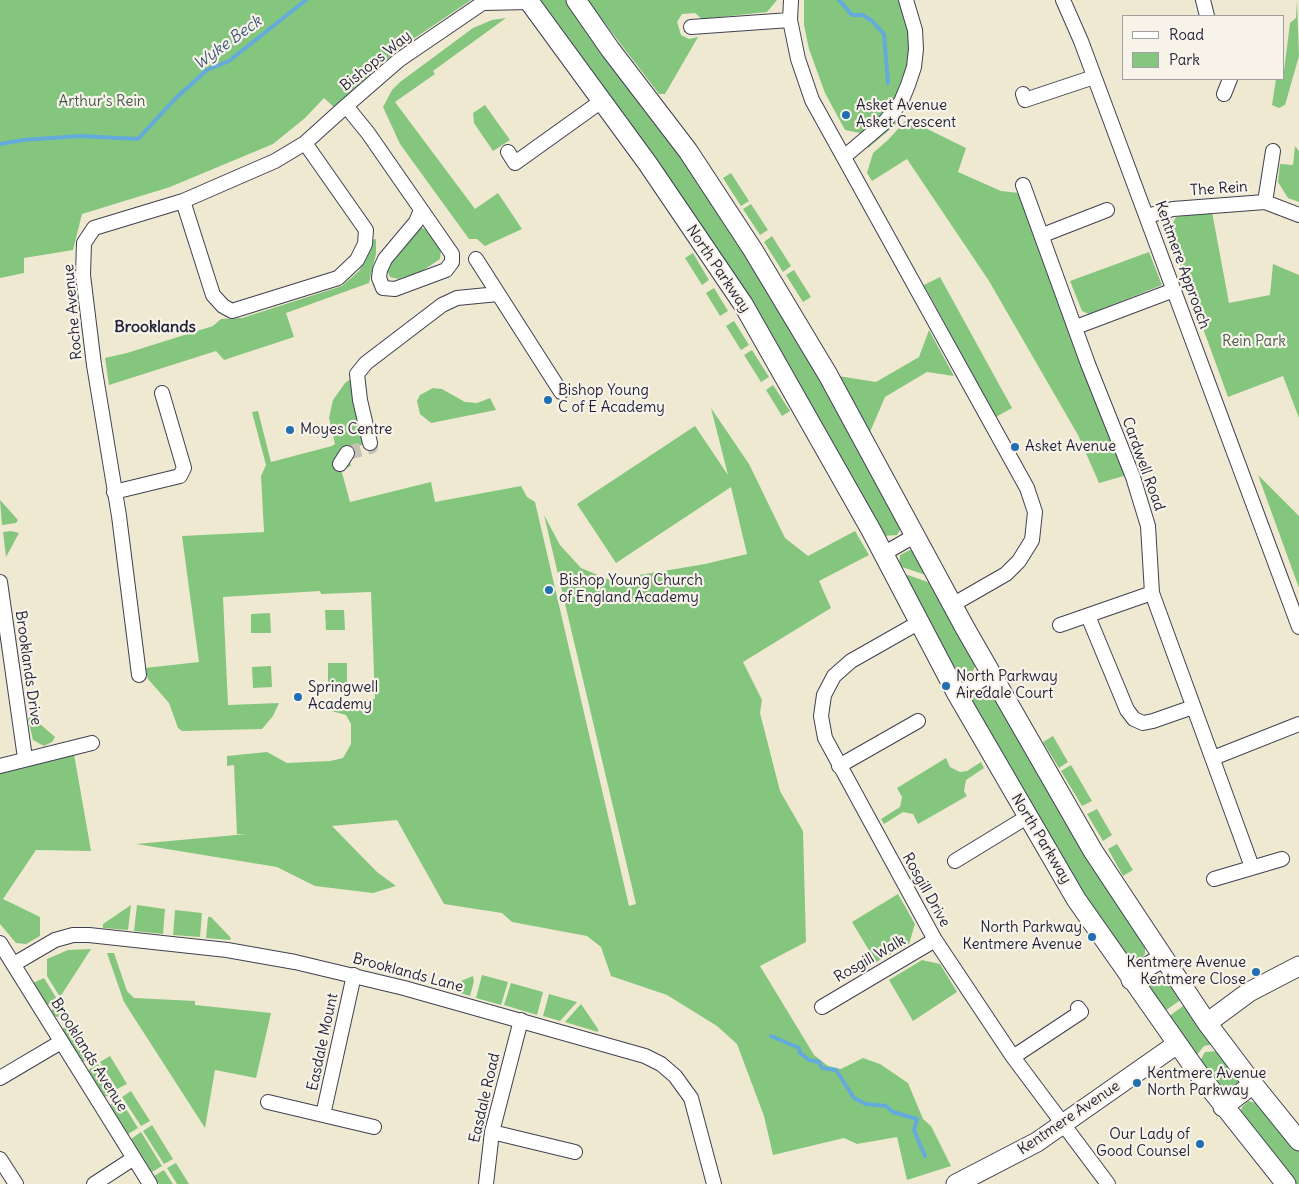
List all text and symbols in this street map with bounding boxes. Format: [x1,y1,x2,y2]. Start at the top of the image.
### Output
water label: Wyke Beck [190,12,266,74]
legend [1122,15,1284,80]
text: Road [1169,25,1204,44]
street label: Bishops Way [337,27,415,95]
text: Park [1169,50,1200,69]
park label: Arthur's Rein [59,93,145,111]
place label: Asket Avenue Asket Crescent [856,97,956,132]
marker: Asket Avenue Asket Crescent [840,109,852,121]
street label: The Rein [1190,178,1248,200]
street label: Kentmere Approach [1150,198,1214,332]
street label: North Parkway [682,222,754,316]
street label: Roche Avenue [60,263,86,361]
district label: Brooklands [114,317,196,337]
park label: Rein Park [1222,333,1286,351]
place label: Bishop Young C of E Academy [558,382,665,417]
marker: Bishop Young C of E Academy [542,394,554,406]
street label: Cardwell Road [1118,415,1168,513]
place label: Moyes Centre [300,421,392,439]
marker: Moyes Centre [284,424,296,436]
place label: Asket Avenue [1025,438,1116,456]
marker: Asket Avenue [1009,441,1021,453]
place label: Bishop Young Church of England Academy [559,572,703,607]
marker: Bishop Young Church of England Academy [543,584,555,596]
street label: Brooklands Drive [11,610,45,726]
place label: North Parkway Airedale Court [956,668,1058,703]
place label: Springwell Academy [308,679,378,714]
marker: North Parkway Airedale Court [940,680,952,692]
marker: Springwell Academy [292,691,304,703]
street label: North Parkway [1007,791,1075,887]
street label: Rosgill Drive [898,850,954,930]
place label: North Parkway Kentmere Avenue [963,919,1082,954]
street label: Rosgill Walk [831,931,909,987]
marker: North Parkway Kentmere Avenue [1086,931,1098,943]
street label: Brooklands Lane [351,950,465,996]
place label: Kentmere Avenue Kentmere Close [1127,954,1246,989]
marker: Kentmere Avenue Kentmere Close [1250,966,1262,978]
street label: Easdale Mount [304,992,342,1092]
street label: Brooklands Avenue [47,995,131,1115]
street label: Easdale Road [466,1051,504,1145]
place label: Kentmere Avenue North Parkway [1147,1065,1266,1100]
street label: Kentmere Avenue [1014,1077,1124,1159]
marker: Kentmere Avenue North Parkway [1131,1077,1143,1089]
place label: Our Lady of Good Counsel [1096,1126,1190,1161]
marker: Our Lady of Good Counsel [1194,1138,1206,1150]

